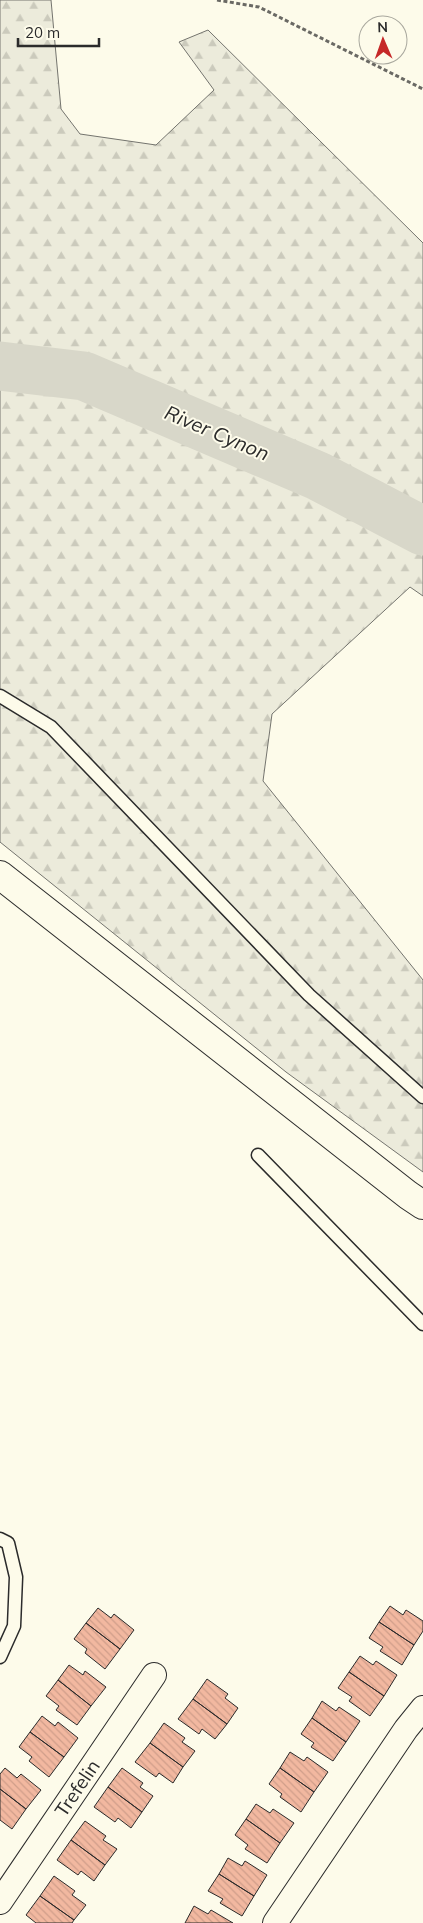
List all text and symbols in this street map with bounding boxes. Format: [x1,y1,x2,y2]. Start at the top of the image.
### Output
scale bar [18,15,99,47]
north arrow [358,15,408,65]
text: N [377,18,388,36]
text: 20 m [25,23,60,42]
water label: River Cynon [161,399,273,466]
street label: Trefelin [49,1755,105,1821]

